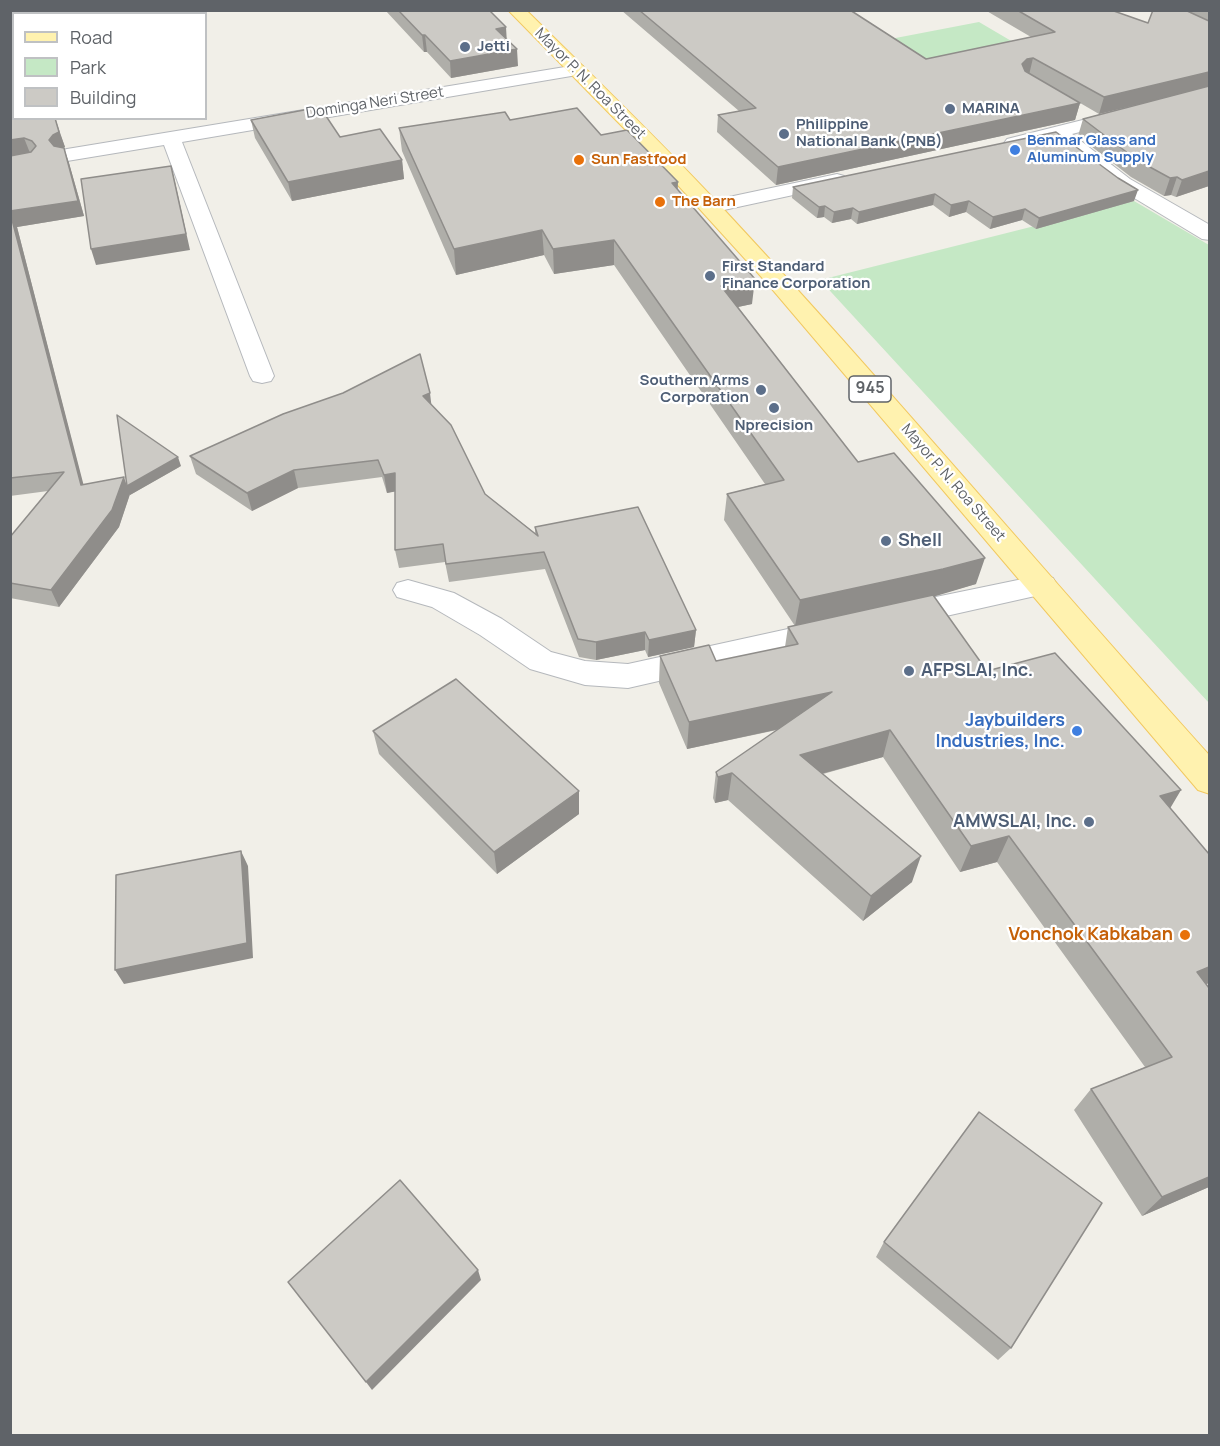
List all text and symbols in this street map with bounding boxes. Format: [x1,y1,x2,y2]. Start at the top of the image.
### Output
legend [12,12,207,120]
text: Road [70,25,113,49]
street label: Mayor P. N. Roa Street [531,25,649,143]
place label: Jetti [477,38,510,56]
marker: Jetti [458,40,472,54]
text: Park [70,55,106,79]
street label: Dominga Neri Street [305,83,445,123]
text: Building [70,85,136,109]
place label: MARINA [962,100,1020,118]
marker: MARINA [943,102,957,116]
place label: Philippine National Bank (PNB) [796,116,943,151]
marker: Philippine National Bank (PNB) [777,127,791,141]
place label: Benmar Glass and Aluminum Supply [1027,132,1156,167]
marker: Benmar Glass and Aluminum Supply [1008,143,1022,157]
place label: Sun Fastfood [591,151,687,169]
marker: Sun Fastfood [572,153,586,167]
place label: The Barn [672,193,736,211]
marker: The Barn [653,195,667,209]
place label: First Standard Finance Corporation [722,258,870,293]
marker: First Standard Finance Corporation [703,269,717,283]
place label: Southern Arms Corporation [640,372,749,407]
road number: 945 [849,376,891,402]
marker: Southern Arms Corporation [754,383,768,397]
marker: Nprecision [767,401,781,415]
place label: Nprecision [735,417,813,435]
street label: Mayor P. N. Roa Street [897,421,1009,545]
place label: Shell [898,530,942,552]
marker: Shell [879,534,893,548]
place label: AFPSLAI, Inc. [921,660,1033,682]
marker: AFPSLAI, Inc. [902,664,916,678]
place label: Jaybuilders Industries, Inc. [935,710,1065,752]
marker: Jaybuilders Industries, Inc. [1070,724,1084,738]
place label: AMWSLAI, Inc. [953,811,1077,833]
marker: AMWSLAI, Inc. [1082,815,1096,829]
place label: Vonchok Kabkaban [1008,924,1173,946]
marker: Vonchok Kabkaban [1178,928,1192,942]

